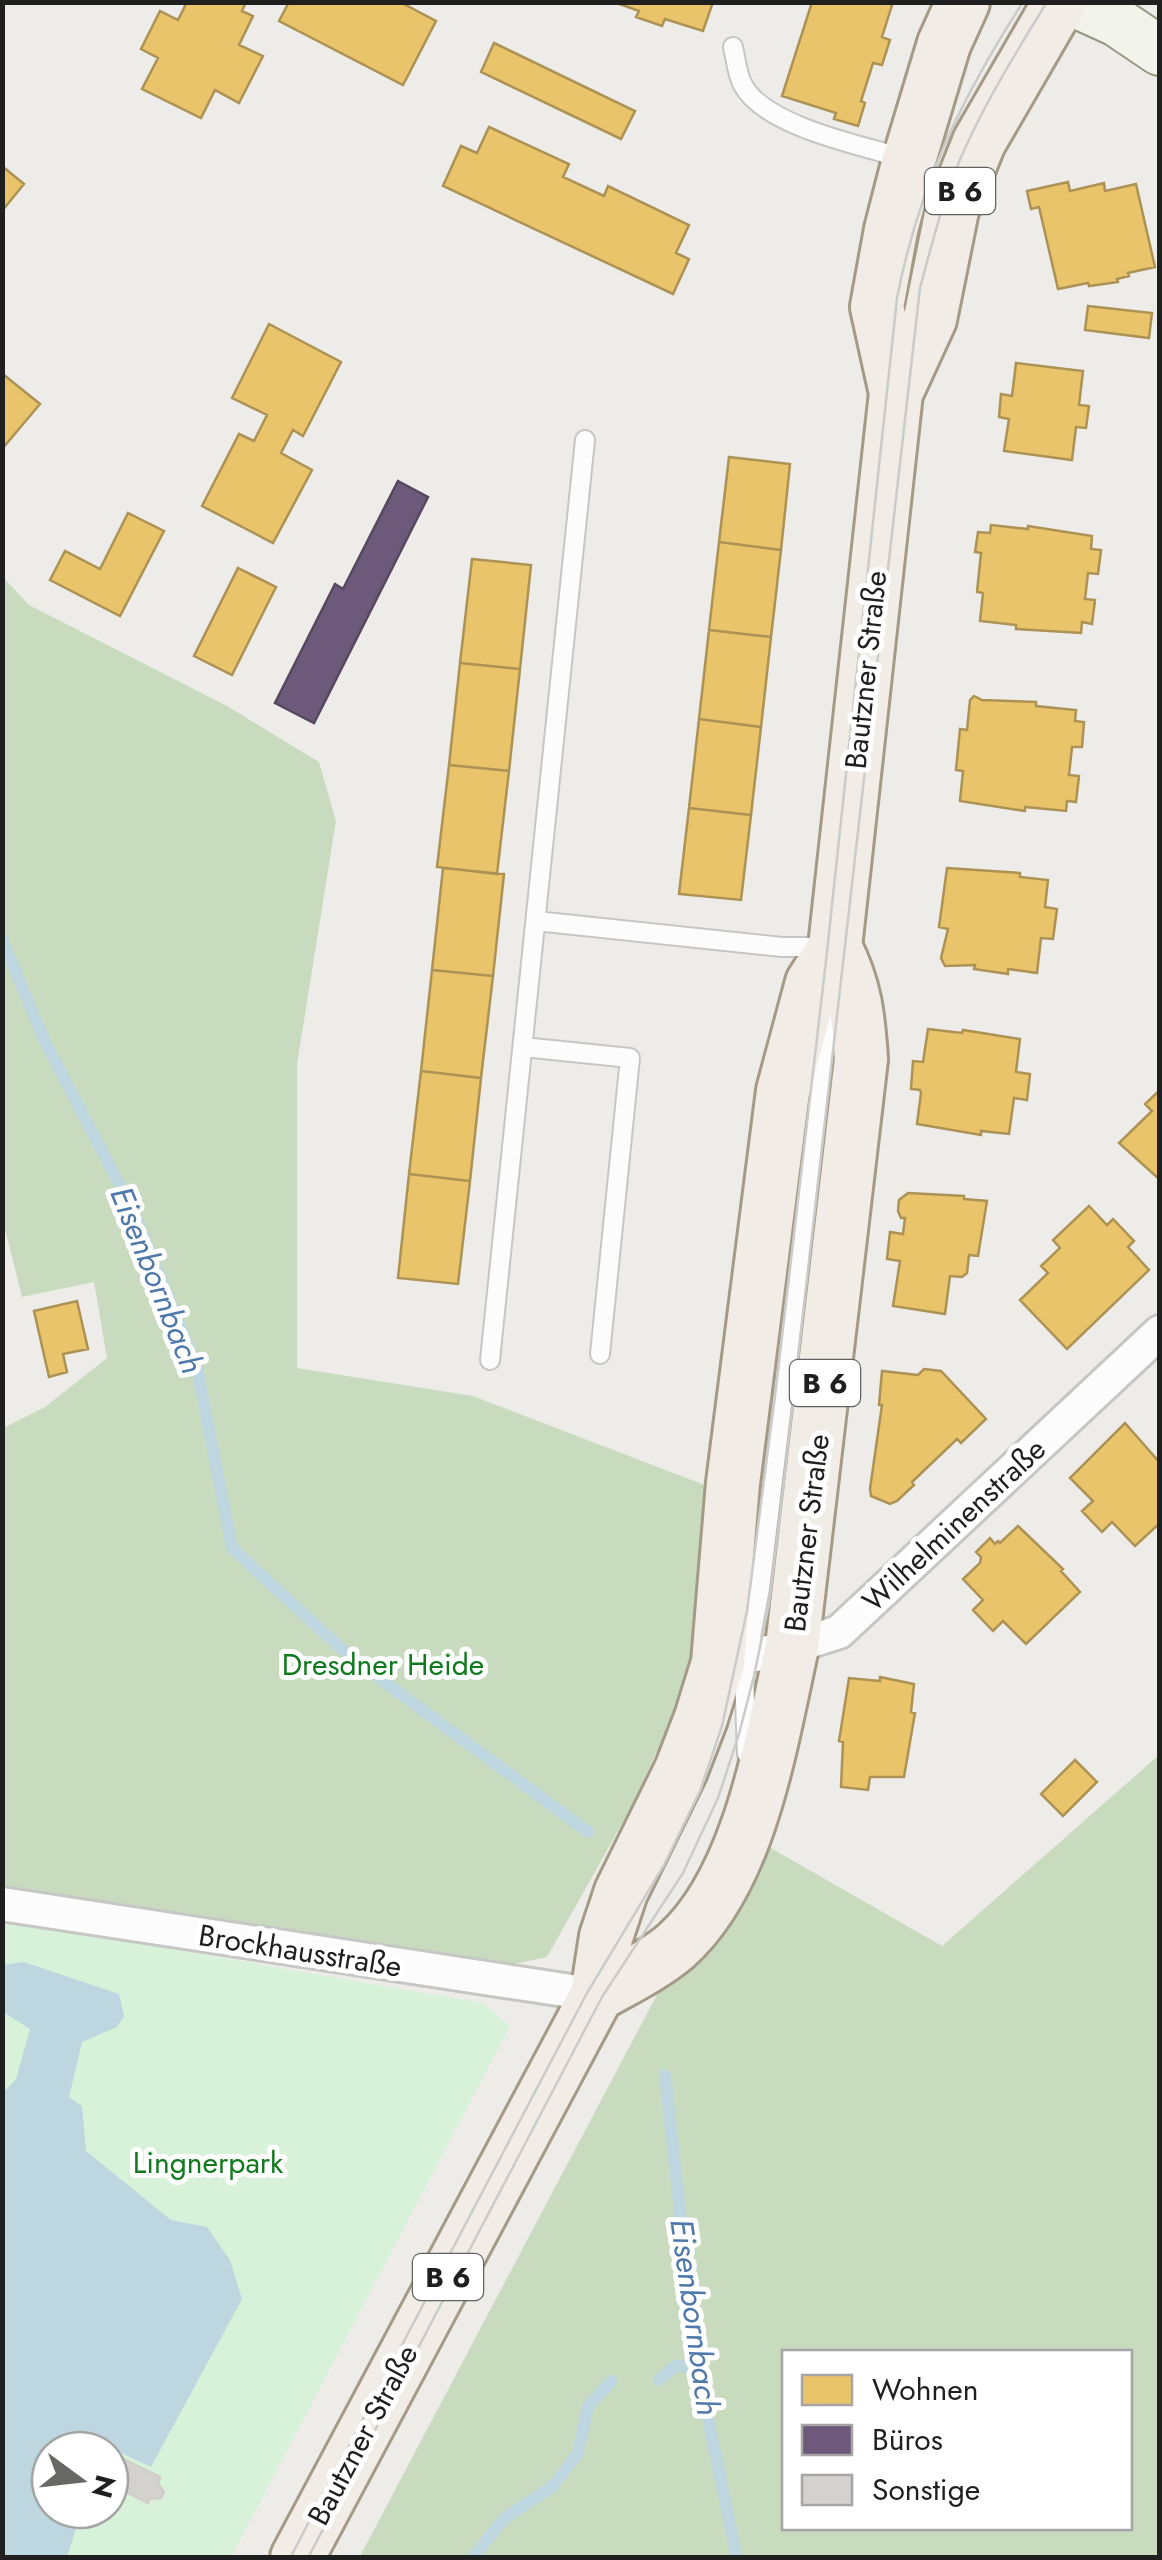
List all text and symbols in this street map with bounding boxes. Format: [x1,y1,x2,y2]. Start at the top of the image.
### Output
road number: B 6 [925,168,995,214]
street label: Bautzner Straße [834,569,897,771]
water label: Eisenbornbach [99,1180,215,1380]
road number: B 6 [790,1360,860,1406]
street label: Wilhelminenstraße [852,1428,1055,1621]
street label: Bautzner Straße [773,1431,840,1634]
park label: Dresdner Heide [282,1643,484,1686]
street label: Brockhausstraße [196,1913,405,1988]
park label: Lingnerpark [133,2141,284,2184]
water label: Eisenbornbach [658,2216,732,2418]
road number: B 6 [413,2254,483,2300]
street label: Bautzner Straße [297,2337,428,2533]
legend [782,2350,1132,2530]
text: Wohnen [872,2368,978,2411]
text: Büros [872,2418,943,2461]
north arrow [30,2430,130,2530]
text: Sonstige [872,2468,980,2511]
text: N [81,2470,126,2502]

